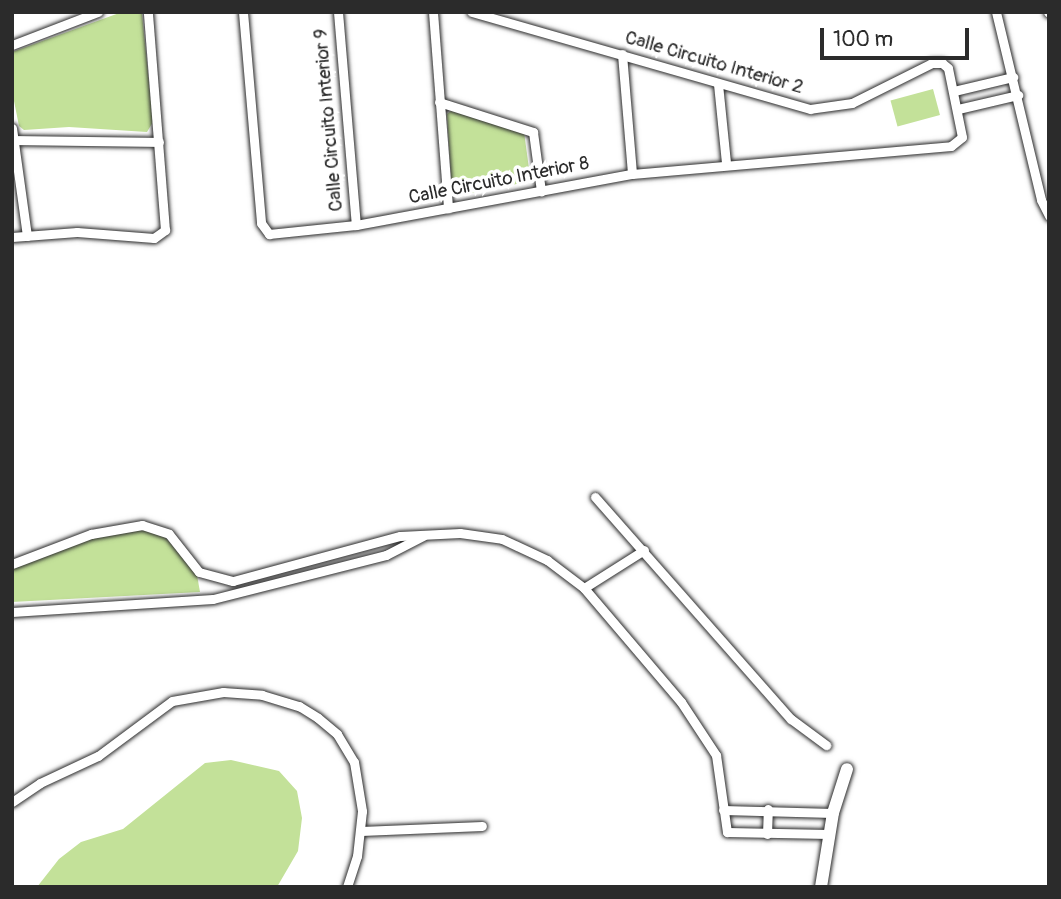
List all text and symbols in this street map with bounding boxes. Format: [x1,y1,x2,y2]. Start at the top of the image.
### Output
scale bar [823,14,972,58]
text: 100 m [833,26,893,53]
street label: Calle Circuito Interior 2 [622,27,806,99]
street label: Calle Circuito Interior 9 [310,28,348,212]
street label: Calle Circuito Interior 8 [407,152,591,210]

